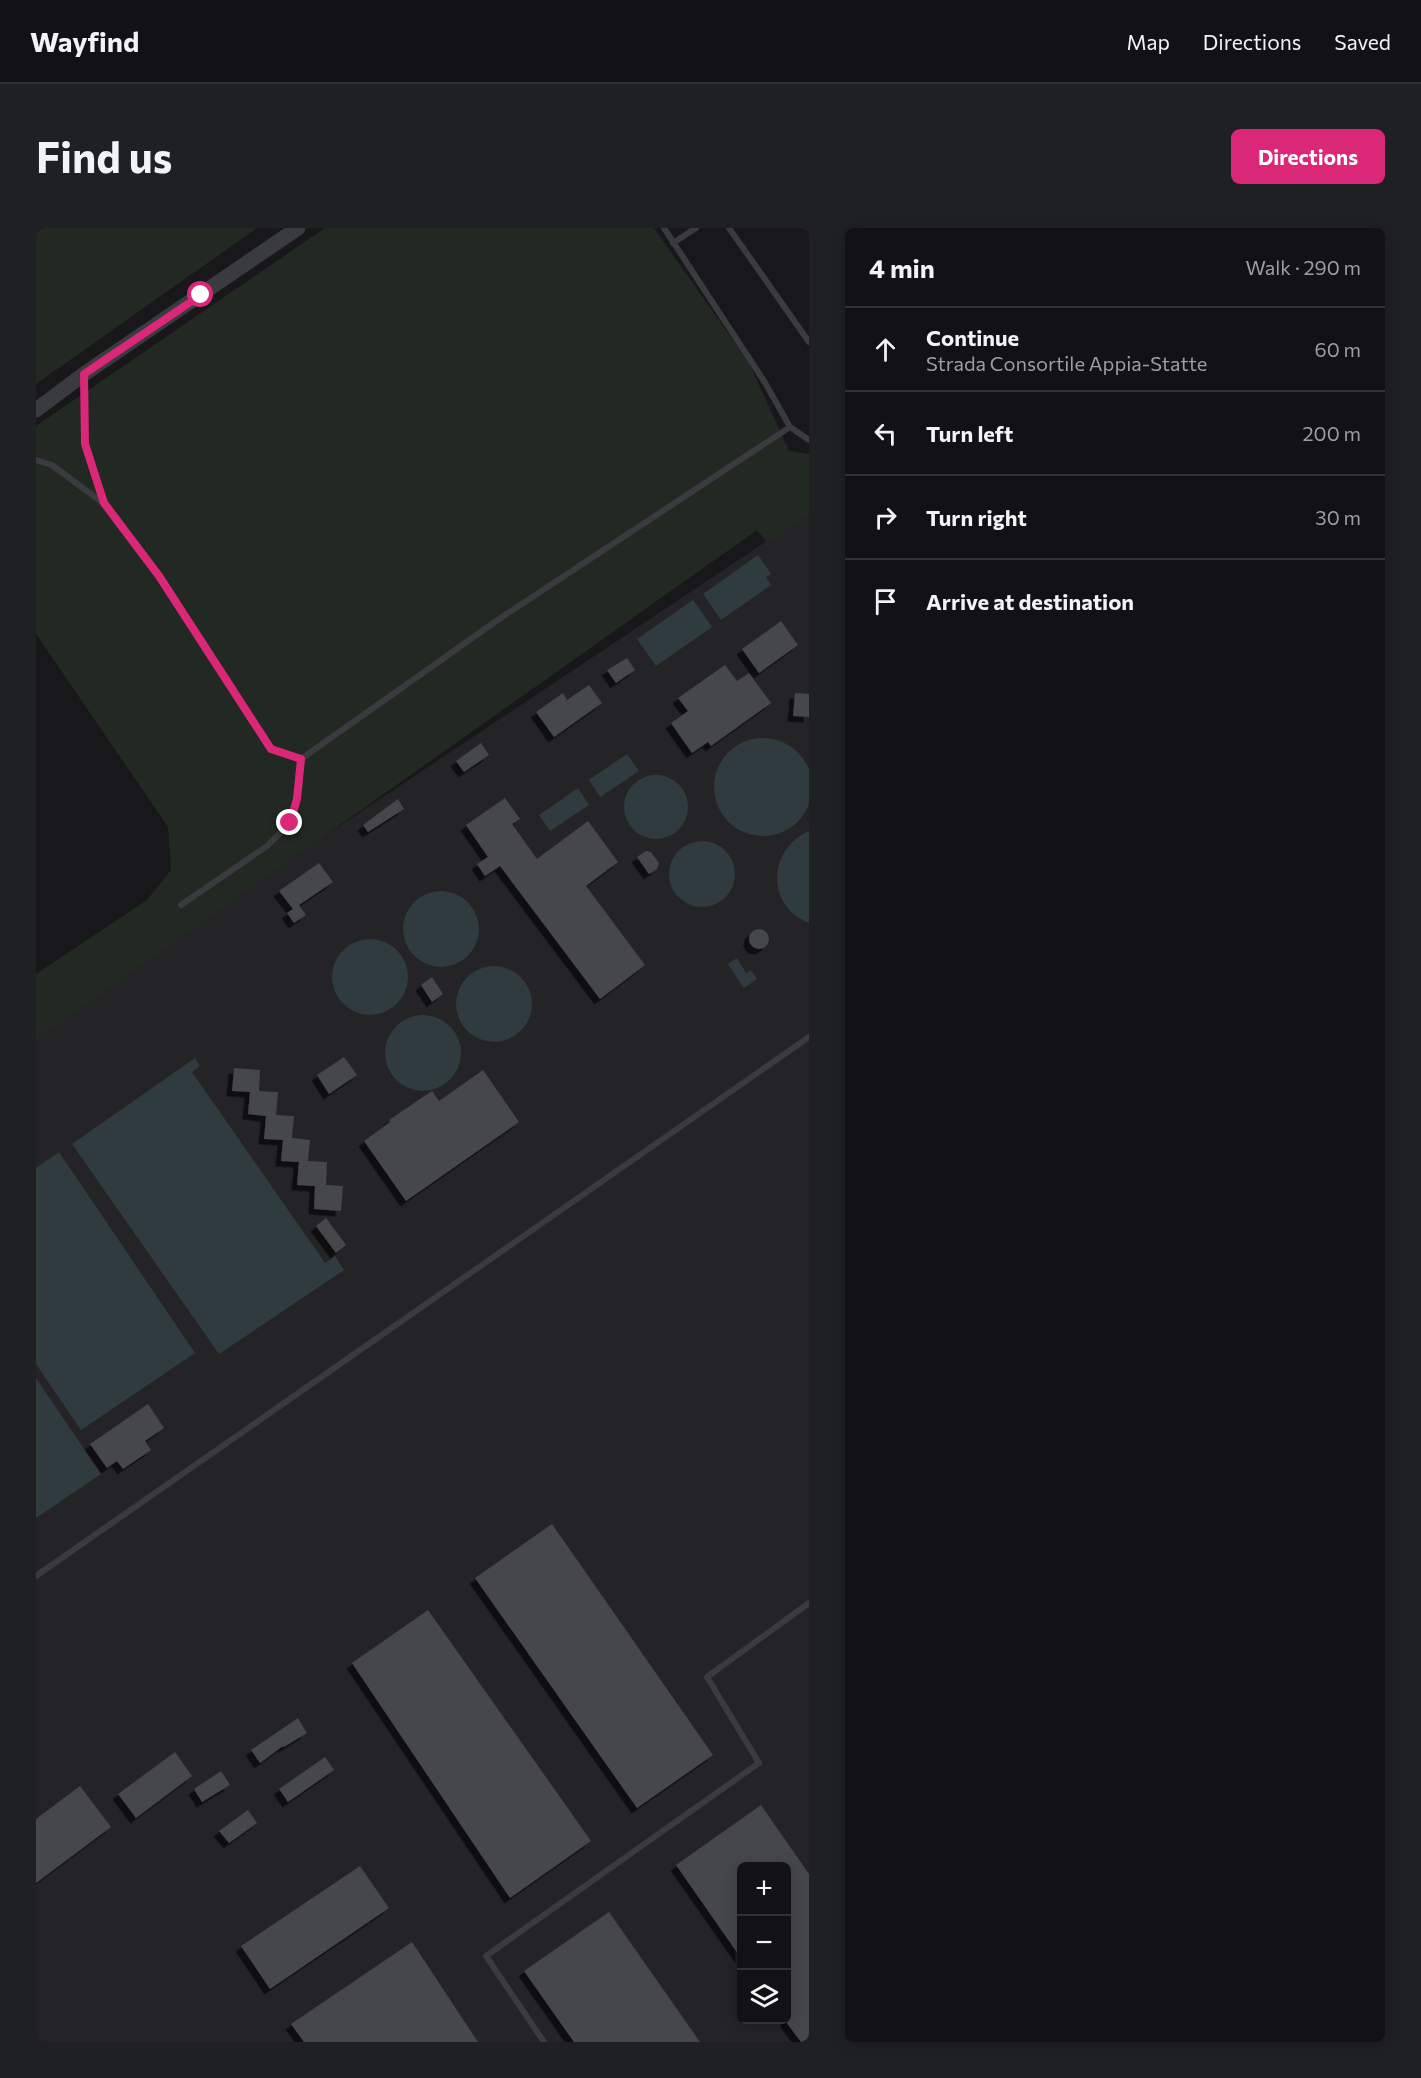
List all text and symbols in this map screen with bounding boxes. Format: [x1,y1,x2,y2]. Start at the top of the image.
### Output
text: Wayfind [30,24,139,58]
text: Map [1127,29,1170,54]
text: Directions [1203,29,1301,54]
text: Saved [1334,29,1391,54]
button: Directions [1231,129,1385,184]
text: Find us [36,130,172,182]
text: 4 min [869,252,935,283]
text: Walk · 290 m [1245,255,1361,279]
route start [187,281,213,307]
text: Continue [926,324,1019,351]
icon: ahead [869,333,902,366]
text: 60 m [1315,337,1361,361]
text: Strada Consortile Appia-Statte [926,351,1207,375]
icon: left [869,417,902,450]
text: Turn left [926,420,1013,447]
text: 200 m [1303,421,1361,445]
icon: right [869,501,902,534]
text: Turn right [926,504,1027,531]
text: 30 m [1315,505,1361,529]
icon: arrive [869,585,902,618]
text: Arrive at destination [926,588,1134,615]
route end [276,809,302,835]
map controls [737,1862,791,2024]
button: + [737,1862,791,1916]
button: − [737,1916,791,1970]
button: layers [737,1970,791,2024]

